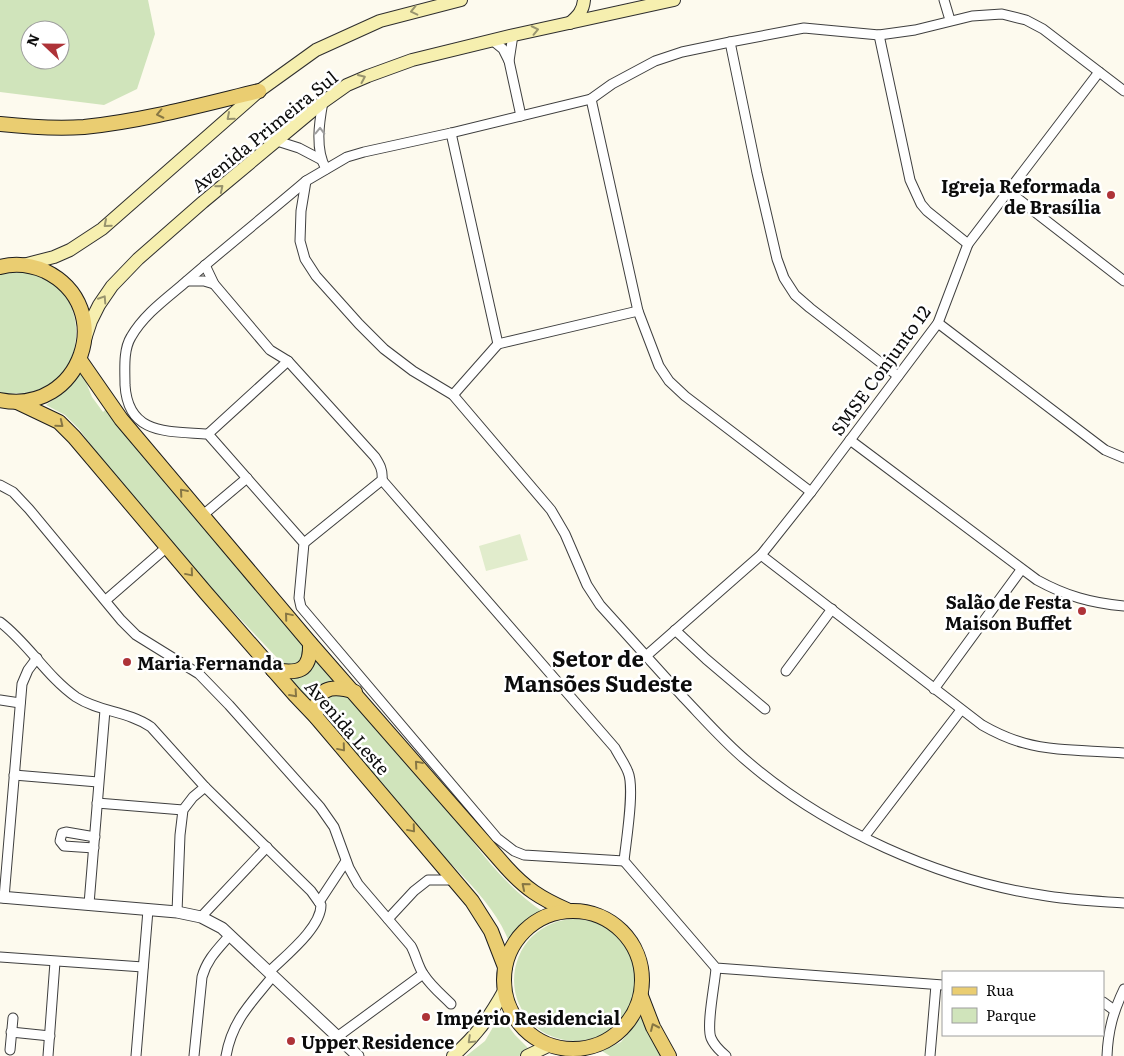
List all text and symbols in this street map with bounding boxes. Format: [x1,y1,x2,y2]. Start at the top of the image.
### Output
one-way arrow [409,5,418,16]
north arrow [20,20,70,70]
one-way arrow [531,26,540,36]
text: N [21,30,44,49]
street label: Avenida Primeira Sul [185,64,343,198]
one-way arrow [357,74,366,85]
one-way arrow [156,108,165,119]
one-way arrow [226,111,235,120]
one-way arrow [315,126,325,134]
place label: Igreja Reformada de Brasília [941,172,1102,220]
one-way arrow [214,185,223,194]
marker: Igreja Reformada de Brasília [1105,189,1117,201]
one-way arrow [104,218,113,227]
one-way arrow [96,296,106,305]
street label: SMSE Conjunto 12 [824,299,936,441]
one-way arrow [55,419,64,428]
one-way arrow [179,488,188,497]
one-way arrow [184,568,193,577]
place label: Salão de Festa Maison Buffet [945,588,1073,636]
marker: Salão de Festa Maison Buffet [1076,605,1088,617]
one-way arrow [284,612,293,621]
district label: Setor de Mansões Sudeste [504,641,692,699]
place label: Maria Fernanda [137,649,283,676]
marker: Maria Fernanda [121,656,133,668]
street label: Avenida Leste [299,674,397,780]
one-way arrow [288,688,297,697]
one-way arrow [337,742,346,751]
one-way arrow [414,761,423,770]
one-way arrow [406,823,414,832]
one-way arrow [522,884,531,892]
legend [942,971,1104,1036]
text: Rua [986,978,1015,1001]
text: Parque [986,1003,1036,1026]
place label: Império Residencial [436,1004,621,1031]
marker: Império Residencial [420,1011,432,1023]
one-way arrow [649,1023,660,1032]
place label: Upper Residence [301,1028,454,1055]
one-way arrow [467,1034,476,1043]
marker: Upper Residence [285,1035,297,1047]

